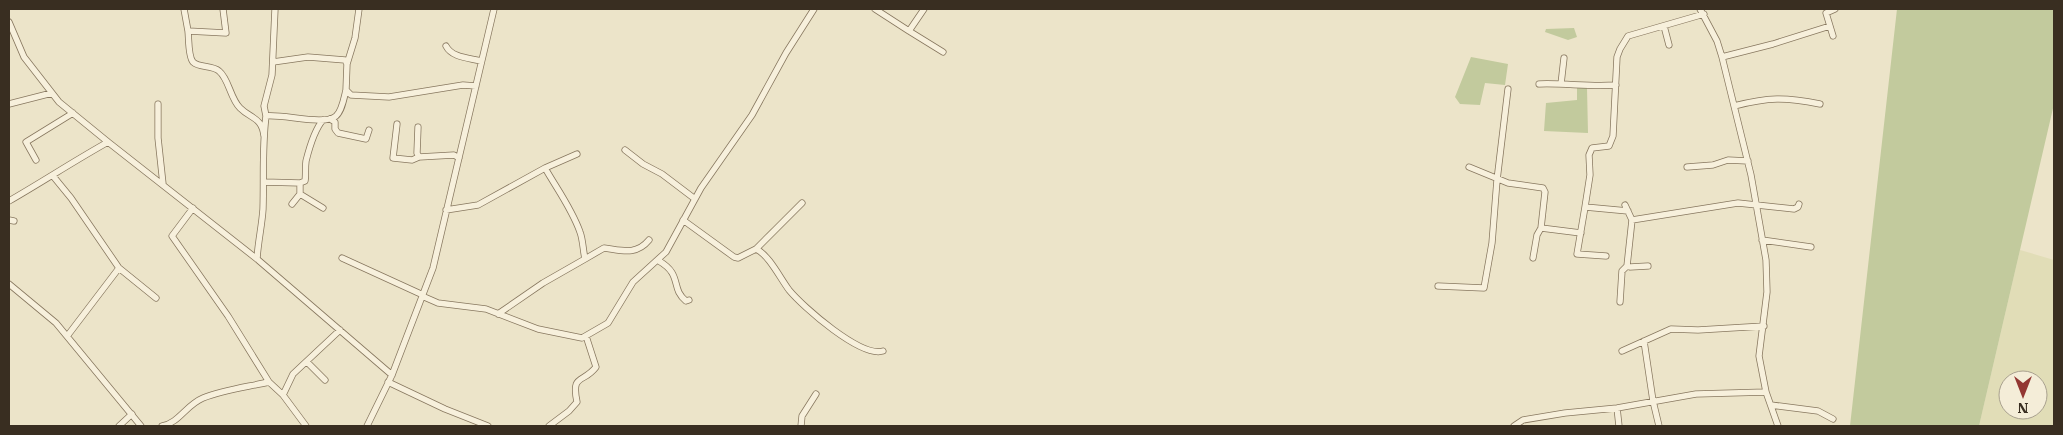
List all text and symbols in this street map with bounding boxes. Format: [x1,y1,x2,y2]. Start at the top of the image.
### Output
north arrow [1998,370,2048,420]
text: N [2017,399,2029,417]

